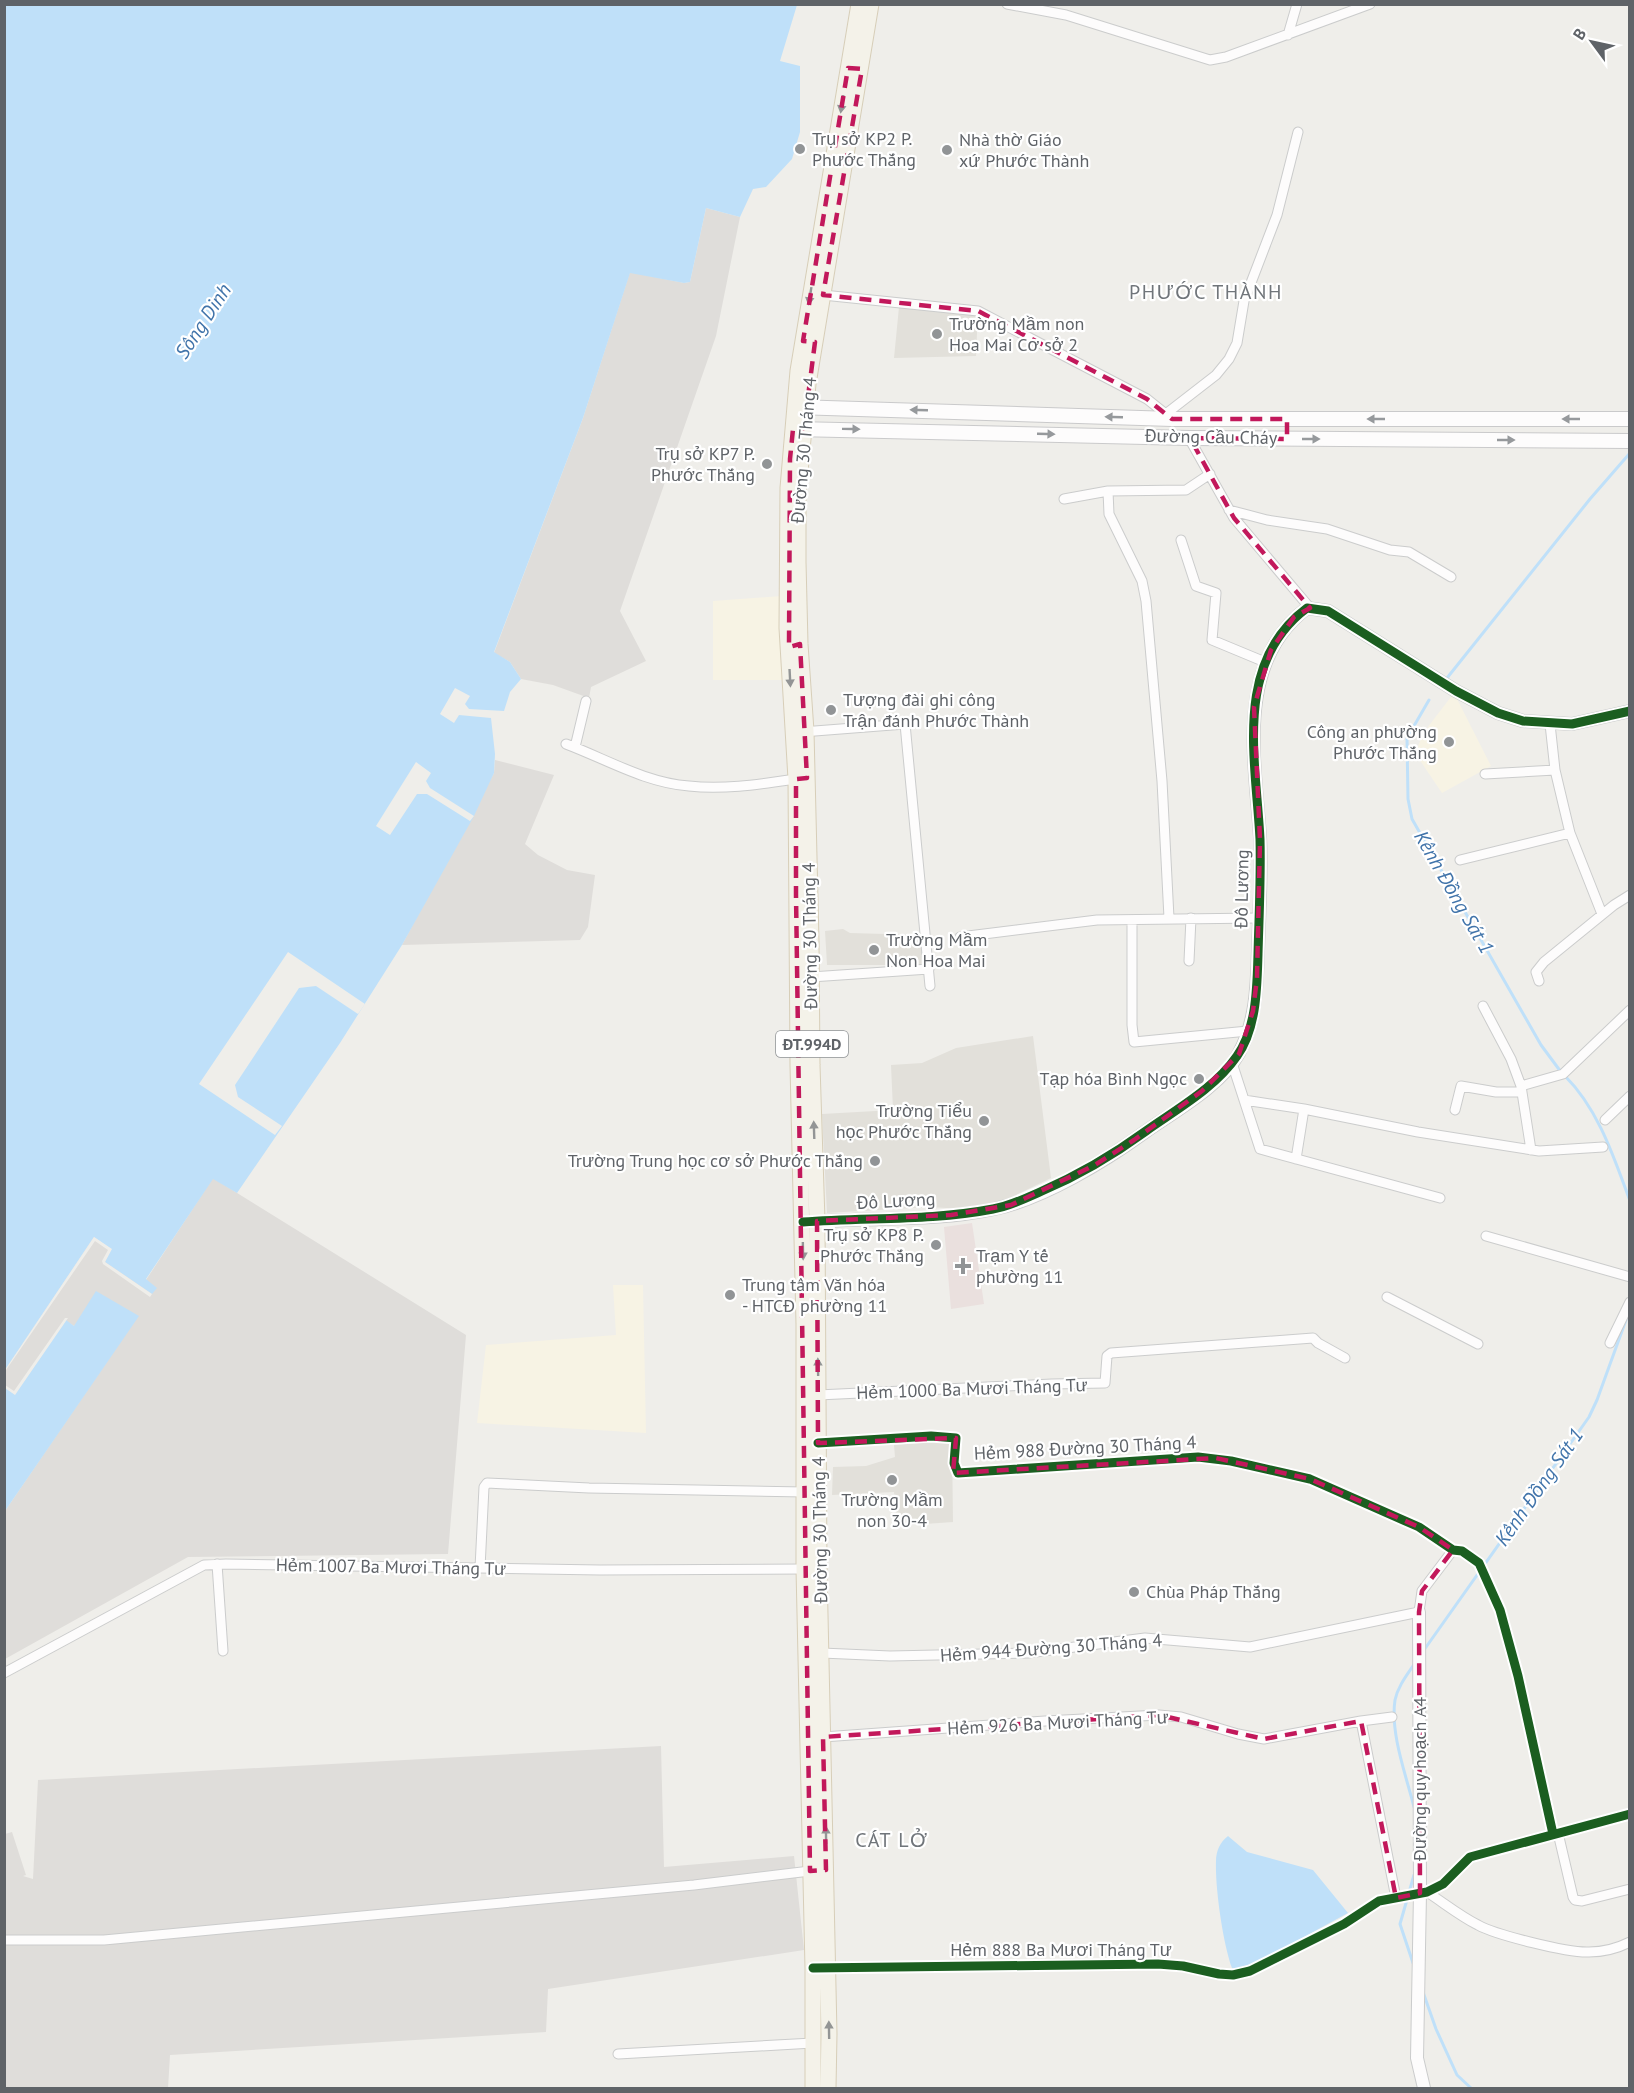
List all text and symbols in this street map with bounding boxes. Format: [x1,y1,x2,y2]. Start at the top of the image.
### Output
north arrow [1562,12,1622,72]
text: B [1568,24,1590,43]
one-way arrow [838,94,847,113]
place label: Trụ sở KP2 P. Phước Thắng [812,127,916,171]
place label: Nhà thờ Giáo xứ Phước Thành [959,128,1089,172]
marker: Trụ sở KP2 P. Phước Thắng [793,142,807,156]
marker: Nhà thờ Giáo xứ Phước Thành [940,143,954,157]
water label: Sông Dinh [169,278,237,364]
district label: PHƯỚC THÀNH [1129,279,1283,305]
one-way arrow [806,287,815,306]
place label: Trường Mầm non Hoa Mai Cơ sở 2 [949,312,1084,356]
marker: Trường Mầm non Hoa Mai Cơ sở 2 [930,327,944,341]
street label: Đường 30 Tháng 4 [786,376,821,525]
one-way arrow [910,405,929,414]
one-way arrow [1104,412,1123,421]
one-way arrow [1367,414,1386,424]
one-way arrow [1562,414,1581,424]
one-way arrow [842,424,861,434]
street label: Đường Cầu Cháy [1144,424,1278,449]
one-way arrow [1037,429,1056,439]
one-way arrow [1301,434,1320,444]
one-way arrow [1496,435,1515,445]
place label: Trụ sở KP7 P. Phước Thắng [651,442,755,486]
marker: Trụ sở KP7 P. Phước Thắng [760,457,774,471]
one-way arrow [785,669,795,688]
place label: Tượng đài ghi công Trận đánh Phước Thành [843,688,1029,732]
marker: Tượng đài ghi công Trận đánh Phước Thành [824,703,838,717]
place label: Công an phường Phước Thắng [1307,720,1437,764]
marker: Công an phường Phước Thắng [1442,735,1456,749]
water label: Kênh Đồng Sát 1 [1408,826,1500,958]
street label: Đô Lương [1229,849,1254,930]
street label: Đường 30 Tháng 4 [797,862,822,1011]
place label: Trường Mầm Non Hoa Mai [886,928,987,972]
marker: Trường Mầm Non Hoa Mai [867,943,881,957]
road number: ĐT.994D [776,1031,848,1057]
place label: Tạp hóa Bình Ngọc [1039,1067,1187,1090]
marker: Tạp hóa Bình Ngọc [1192,1072,1206,1086]
place label: Trường Tiểu học Phước Thắng [836,1099,972,1143]
marker: Trường Tiểu học Phước Thắng [977,1114,991,1128]
one-way arrow [809,1121,818,1140]
place label: Trường Trung học cơ sở Phước Thắng [568,1149,863,1172]
marker: Trường Trung học cơ sở Phước Thắng [868,1154,882,1168]
street label: Đô Lương [855,1187,936,1214]
place label: Trụ sở KP8 P. Phước Thắng [820,1223,924,1267]
marker: Trụ sở KP8 P. Phước Thắng [929,1238,943,1252]
one-way arrow [798,1242,808,1261]
place label: Trạm Y tế phường 11 [976,1244,1063,1288]
marker: Trạm Y tế phường 11 [954,1257,972,1275]
place label: Trung tâm Văn hóa - HTCĐ phường 11 [742,1273,887,1317]
marker: Trung tâm Văn hóa - HTCĐ phường 11 [723,1288,737,1302]
one-way arrow [813,1358,823,1377]
street label: Hẻm 1000 Ba Mươi Tháng Tư [856,1373,1088,1404]
water label: Kênh Đồng Sát 1 [1489,1423,1589,1551]
street label: Hẻm 988 Đường 30 Tháng 4 [973,1430,1197,1465]
street label: Đường 30 Tháng 4 [807,1456,832,1605]
marker: Trường Mầm non 30-4 [885,1473,899,1487]
place label: Trường Mầm non 30-4 [841,1488,943,1532]
street label: Hẻm 1007 Ba Mươi Tháng Tư [276,1553,506,1580]
place label: Chùa Pháp Thắng [1146,1580,1281,1603]
marker: Chùa Pháp Thắng [1127,1585,1141,1599]
street label: Hẻm 944 Đường 30 Tháng 4 [939,1628,1163,1667]
street label: Đường quy hoạch A4 [1408,1697,1431,1862]
street label: Hẻm 926 Ba Mươi Tháng Tư [947,1705,1169,1740]
one-way arrow [821,1826,830,1845]
district label: CÁT LỞ [855,1827,929,1853]
street label: Hẻm 888 Ba Mươi Tháng Tư [950,1938,1172,1961]
one-way arrow [824,2021,834,2040]

